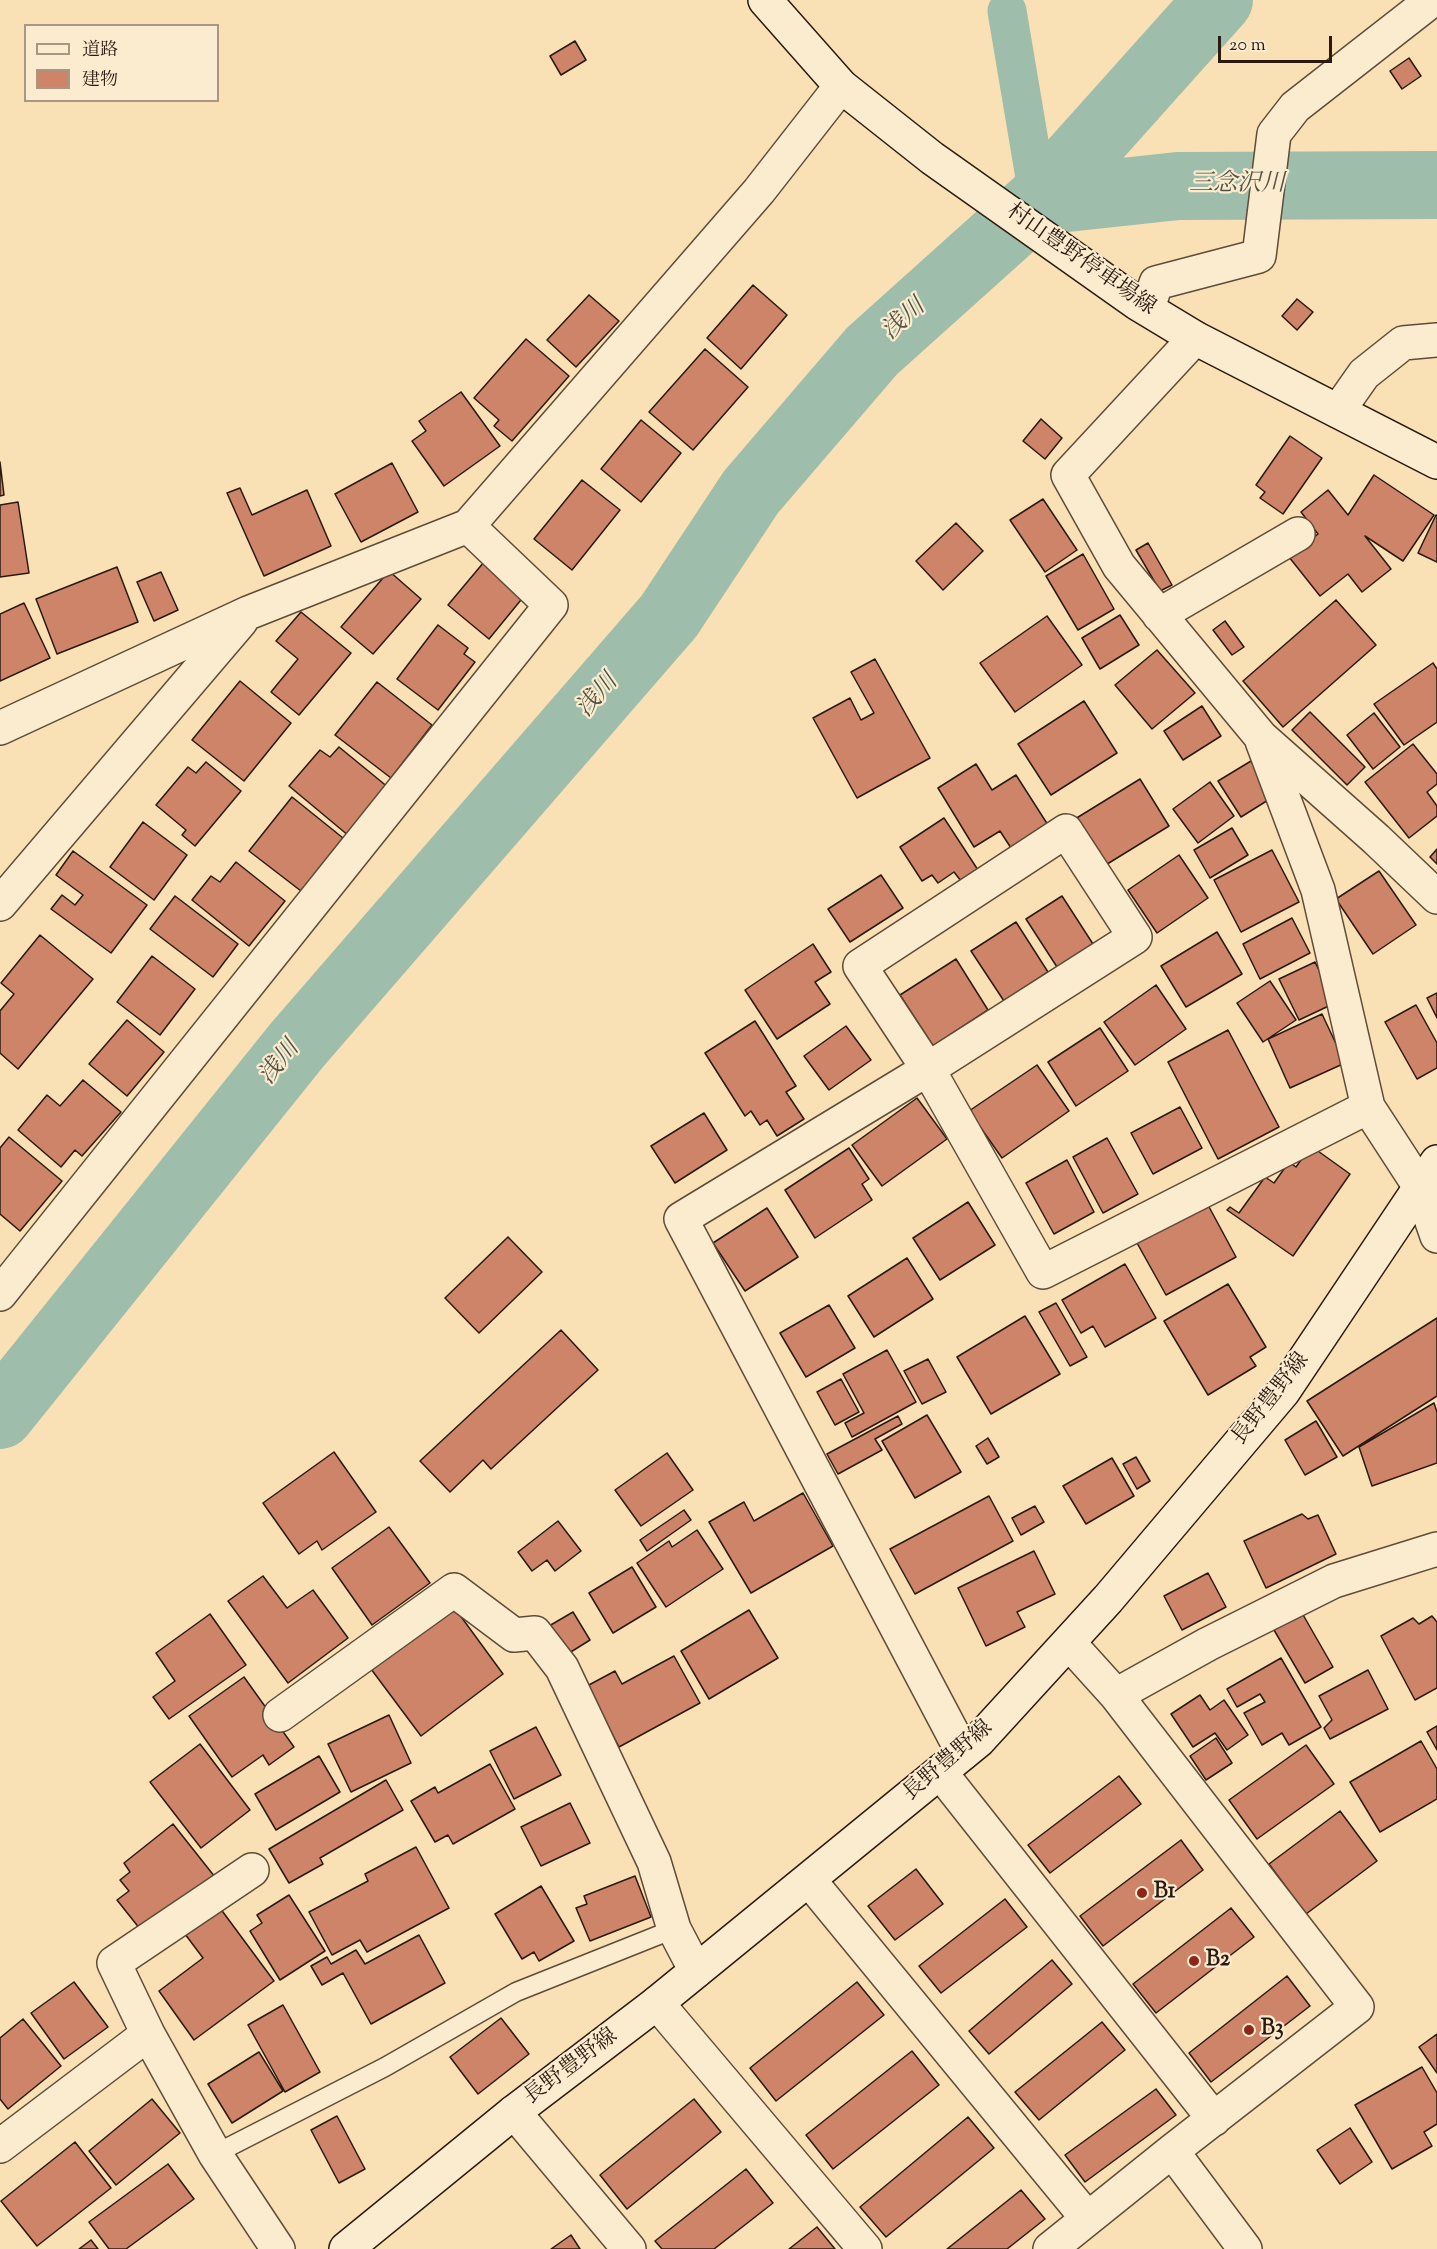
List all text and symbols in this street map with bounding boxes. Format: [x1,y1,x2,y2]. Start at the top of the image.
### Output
legend [24,24,219,102]
scale bar [1221,24,1335,62]
text: 20 m [1229,33,1266,59]
text: 道路 [82,38,118,64]
text: 建物 [82,68,118,94]
water label: 三念沢川 [1189,172,1285,200]
street label: 村山豊野停車場線 [1000,200,1160,322]
water label: 浅川 [878,294,932,348]
water label: 浅川 [572,669,626,725]
water label: 浅川 [255,1036,307,1092]
street label: 長野豊野線 [1228,1349,1316,1451]
street label: 長野豊野線 [899,1716,999,1808]
place label: B1 [1154,1880,1175,1906]
marker: B1 [1135,1886,1149,1900]
place label: B2 [1206,1948,1230,1974]
marker: B2 [1187,1954,1201,1968]
place label: B3 [1261,2017,1284,2043]
marker: B3 [1242,2023,1256,2037]
street label: 長野豊野線 [520,2024,624,2112]

